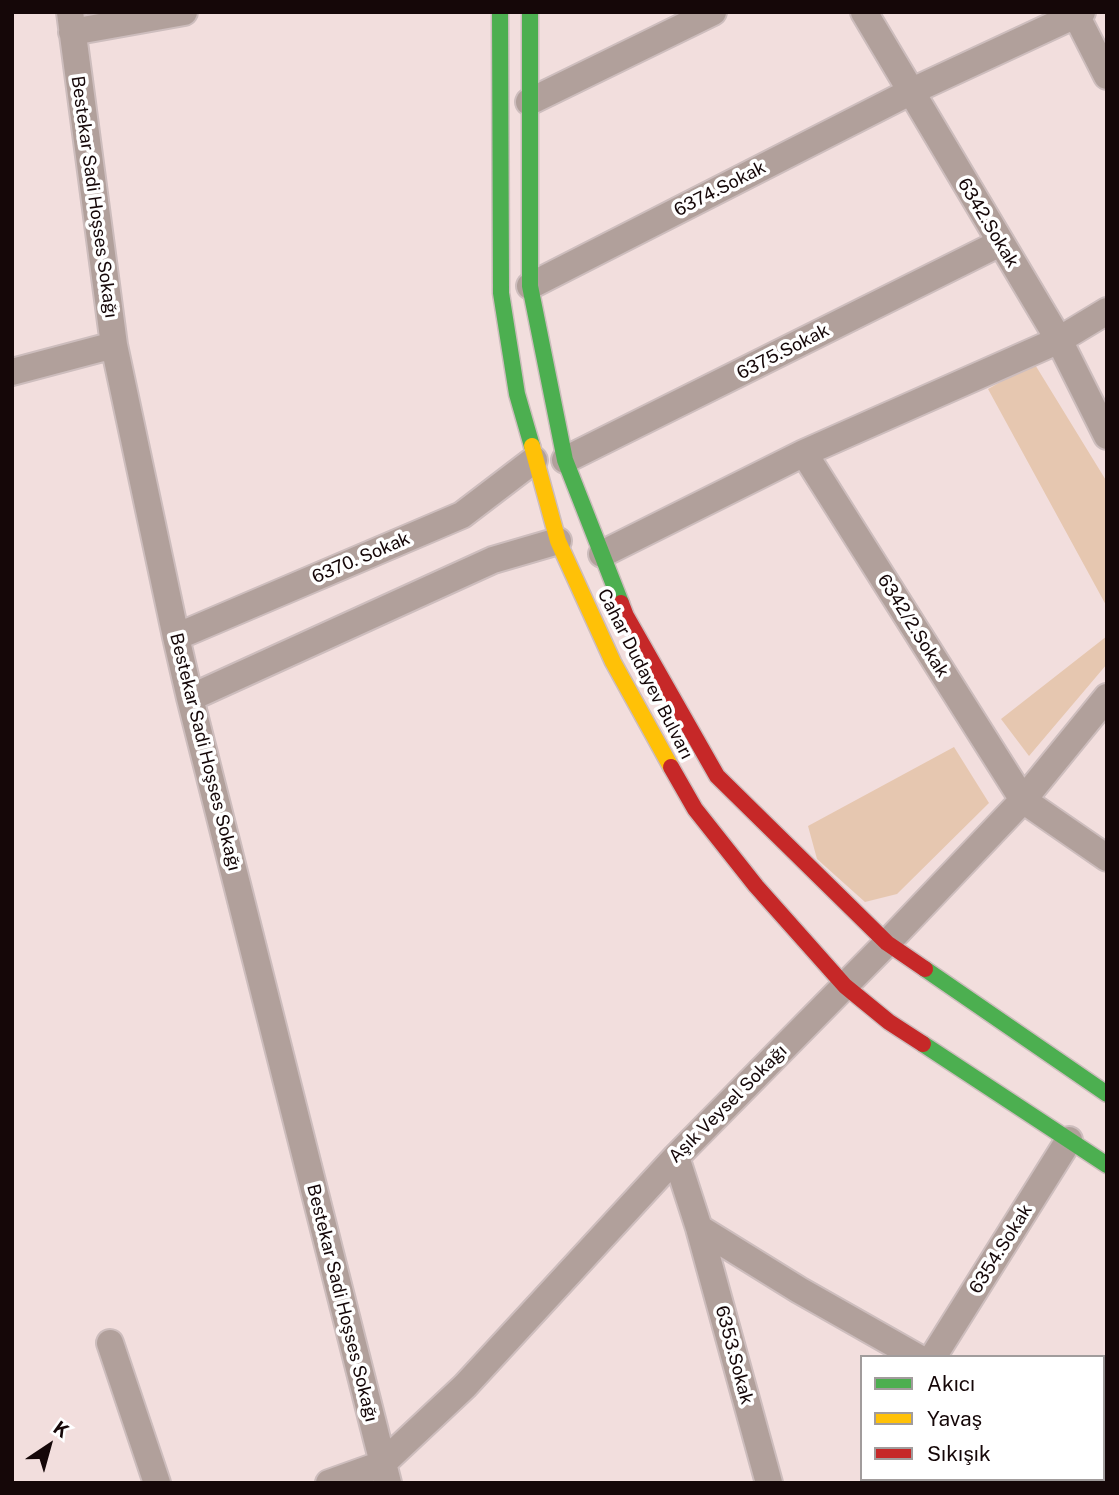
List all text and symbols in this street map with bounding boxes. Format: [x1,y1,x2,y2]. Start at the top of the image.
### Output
street label: Bestekar Sadi Hoşses Sokağı [66,75,122,319]
street label: 6374.Sokak [671,157,769,221]
street label: 6342.Sokak [953,174,1023,272]
street label: 6375.Sokak [733,320,833,384]
street label: 6370. Sokak [309,528,413,588]
street label: 6342/2.Sokak [873,570,953,682]
street label: Cahar Dudayev Bulvarı [593,585,697,763]
street label: Bestekar Sadi Hoşses Sokağı [165,631,245,873]
street label: Aşık Veysel Sokağı [664,1040,792,1168]
street label: Bestekar Sadi Hoşses Sokağı [302,1182,382,1424]
street label: 6354.Sokak [965,1200,1037,1298]
street label: 6353.Sokak [710,1303,758,1407]
legend [860,1355,1105,1481]
text: Akıcı [927,1371,975,1396]
text: Yavaş [927,1406,982,1431]
north arrow [14,1411,84,1481]
text: K [49,1416,73,1442]
text: Sıkışık [927,1441,991,1466]

